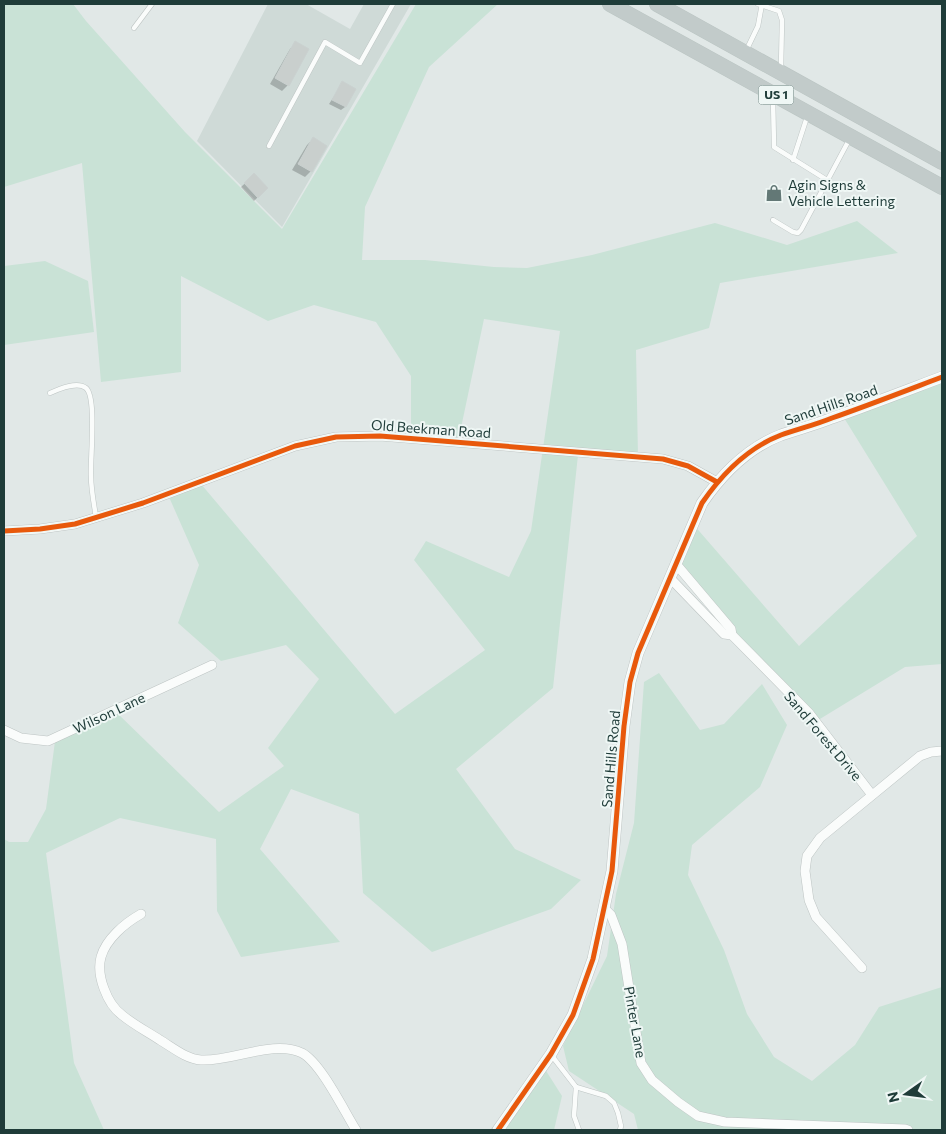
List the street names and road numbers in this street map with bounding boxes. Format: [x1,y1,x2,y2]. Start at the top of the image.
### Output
road number: US 1 [758,86,794,104]
street label: Sand Hills Road [782,381,880,428]
street label: Old Beekman Road [371,416,492,441]
street label: Sand Forest Drive [781,687,866,784]
street label: Wilson Lane [70,688,148,737]
street label: Sand Hills Road [598,710,623,808]
street label: Pinter Lane [621,985,650,1059]

